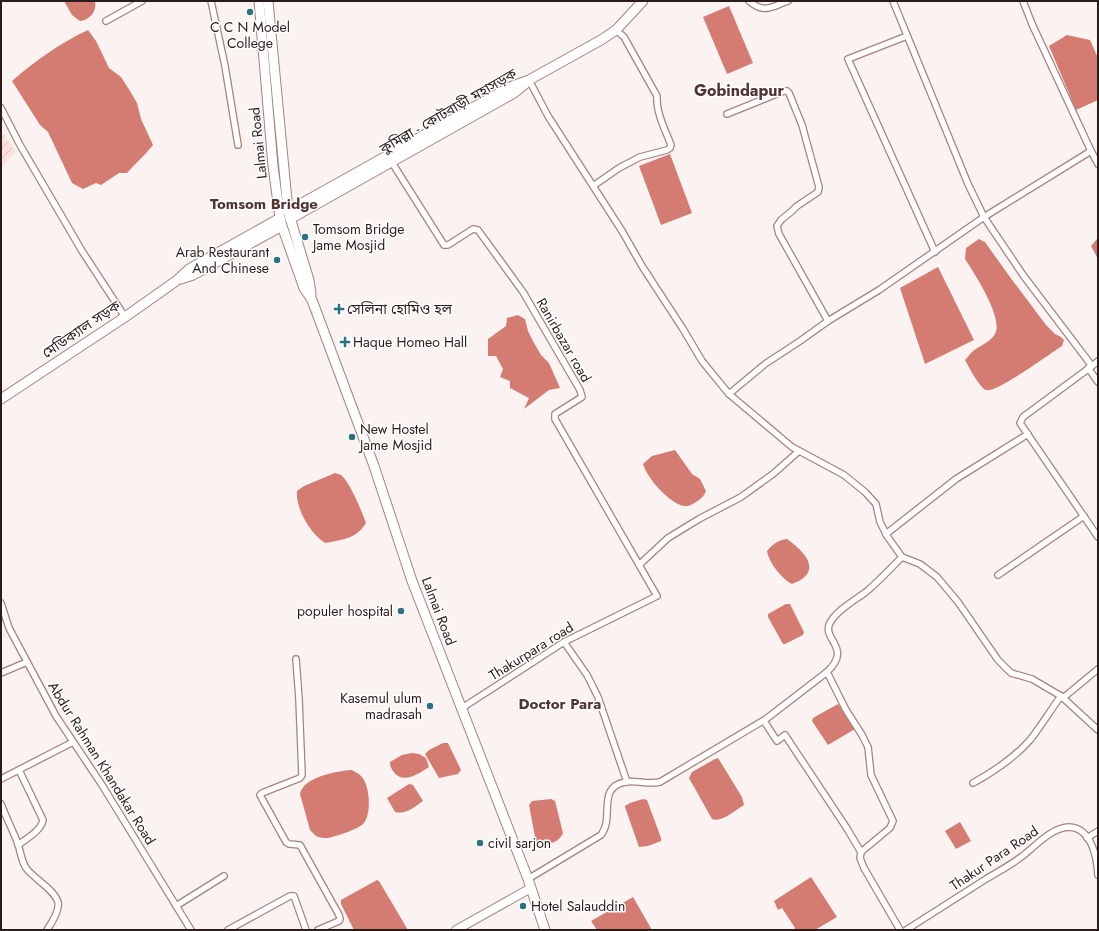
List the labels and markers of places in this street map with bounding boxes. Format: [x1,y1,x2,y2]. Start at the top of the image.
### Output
marker: C C N Model College [245,7,255,17]
place label: C C N Model College [210,17,290,53]
place label: Tomsom Bridge Jame Mosjid [311,219,405,255]
marker: Tomsom Bridge Jame Mosjid [300,232,310,242]
place label: Arab Restaurant And Chinese [176,242,270,278]
marker: Arab Restaurant And Chinese [272,255,282,265]
place label: সেলিনা হোমিও হল [347,299,453,319]
marker: সেলিনা হোমিও হল [334,304,344,314]
place label: Haque Homeo Hall [353,332,467,352]
marker: Haque Homeo Hall [340,337,350,347]
place label: New Hostel Jame Mosjid [358,419,432,455]
marker: New Hostel Jame Mosjid [347,432,357,442]
place label: populer hospital [297,601,393,621]
marker: populer hospital [396,606,406,616]
place label: Kasemul ulum madrasah [340,688,422,724]
marker: Kasemul ulum madrasah [425,701,435,711]
place label: civil sarjon [488,833,551,853]
marker: civil sarjon [475,838,485,848]
place label: Hotel Salauddin [531,896,625,916]
marker: Hotel Salauddin [518,901,528,911]

